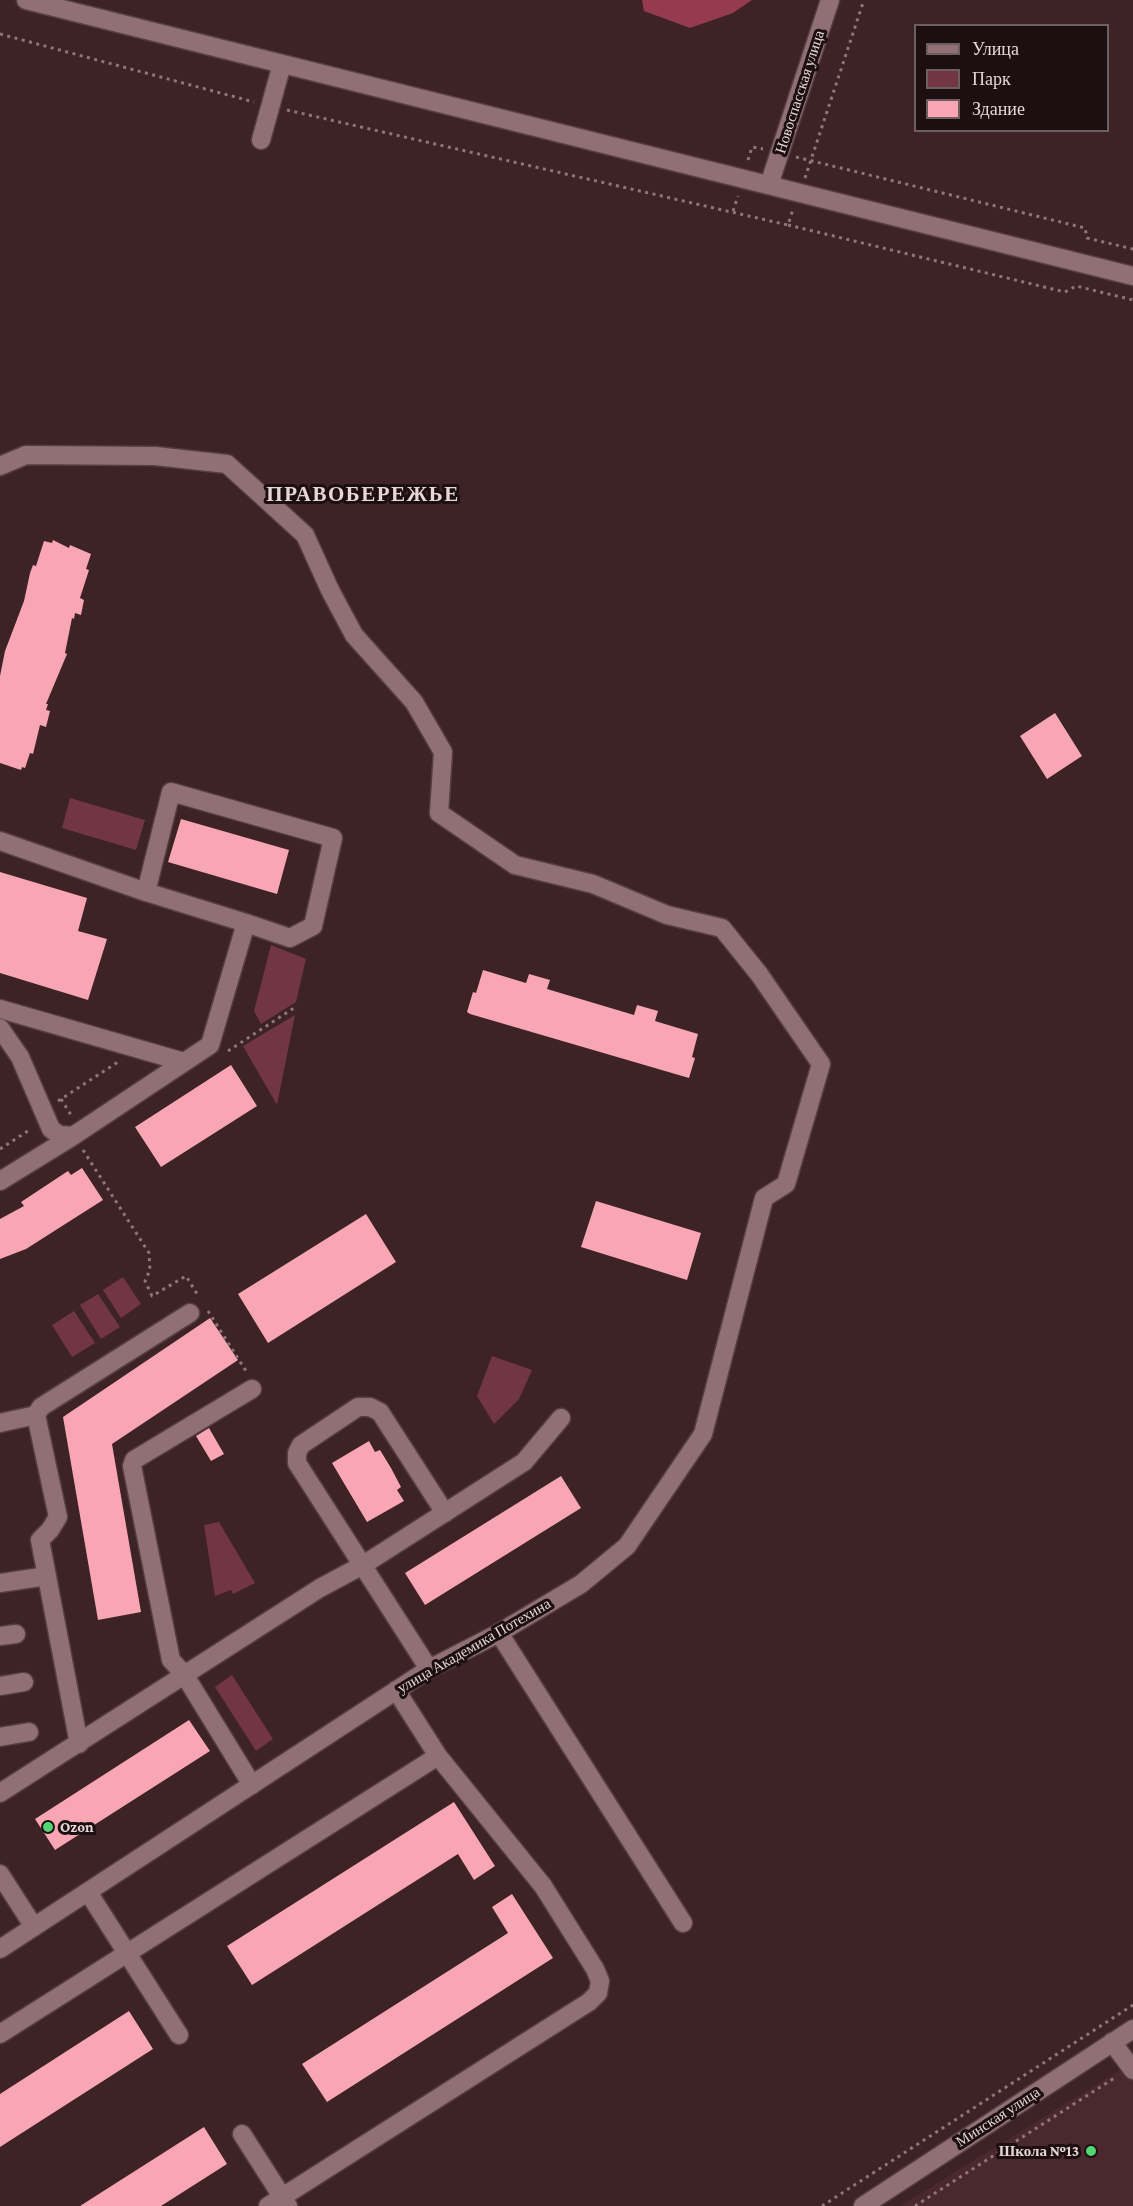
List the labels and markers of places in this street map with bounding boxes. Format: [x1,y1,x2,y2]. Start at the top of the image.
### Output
place label: Ozon [60,1818,94,1836]
marker: Ozon [41,1820,55,1834]
place label: Школа №13 [999,2142,1079,2160]
marker: Школа №13 [1084,2144,1098,2158]

